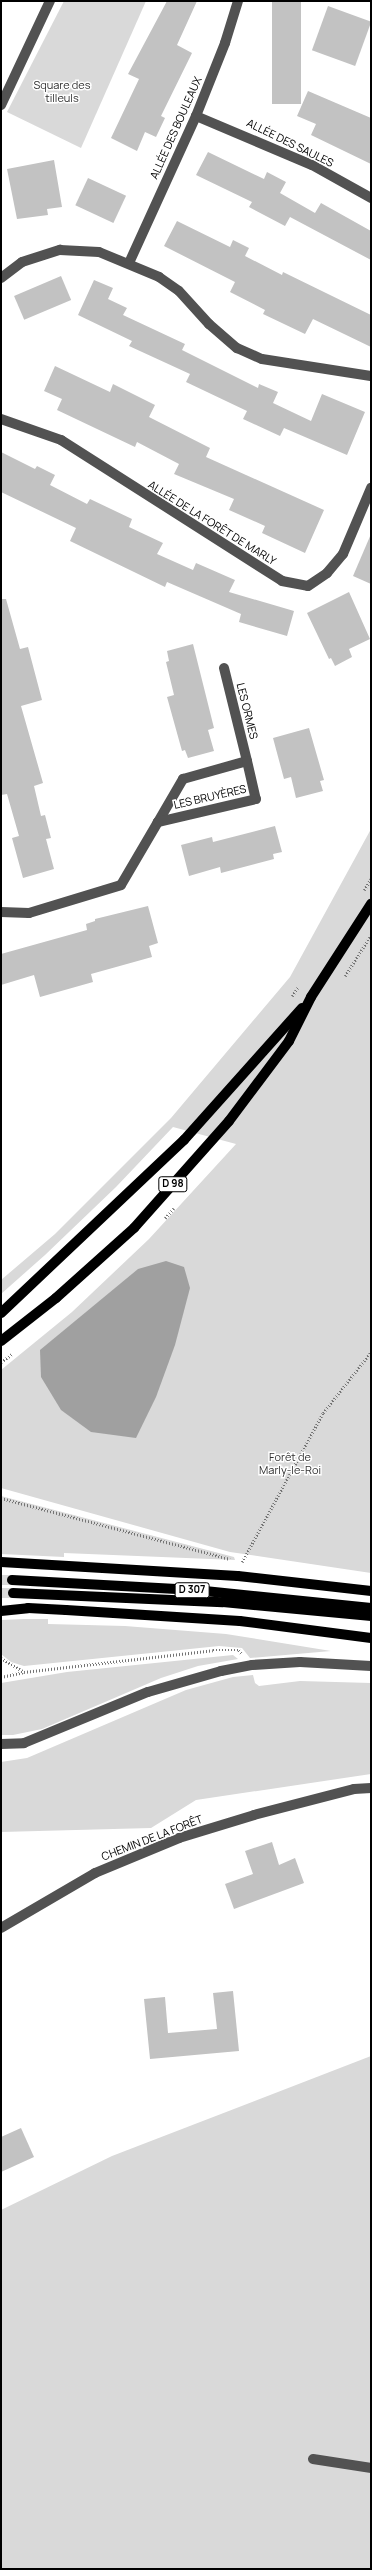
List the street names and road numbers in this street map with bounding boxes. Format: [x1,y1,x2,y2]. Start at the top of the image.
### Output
street label: ALLÉE DES BOULEAUX [147,75,205,181]
street label: ALLÉE DES SAULES [244,116,336,170]
street label: ALLÉE DE LA FORÊT DE MARLY [145,478,279,568]
street label: LES ORMES [234,682,260,740]
street label: LES BRUYÈRES [172,782,248,812]
road number: D 98 [158,1176,188,1192]
road number: D 307 [174,1582,210,1598]
street label: CHEMIN DE LA FORÊT [100,1813,204,1863]

